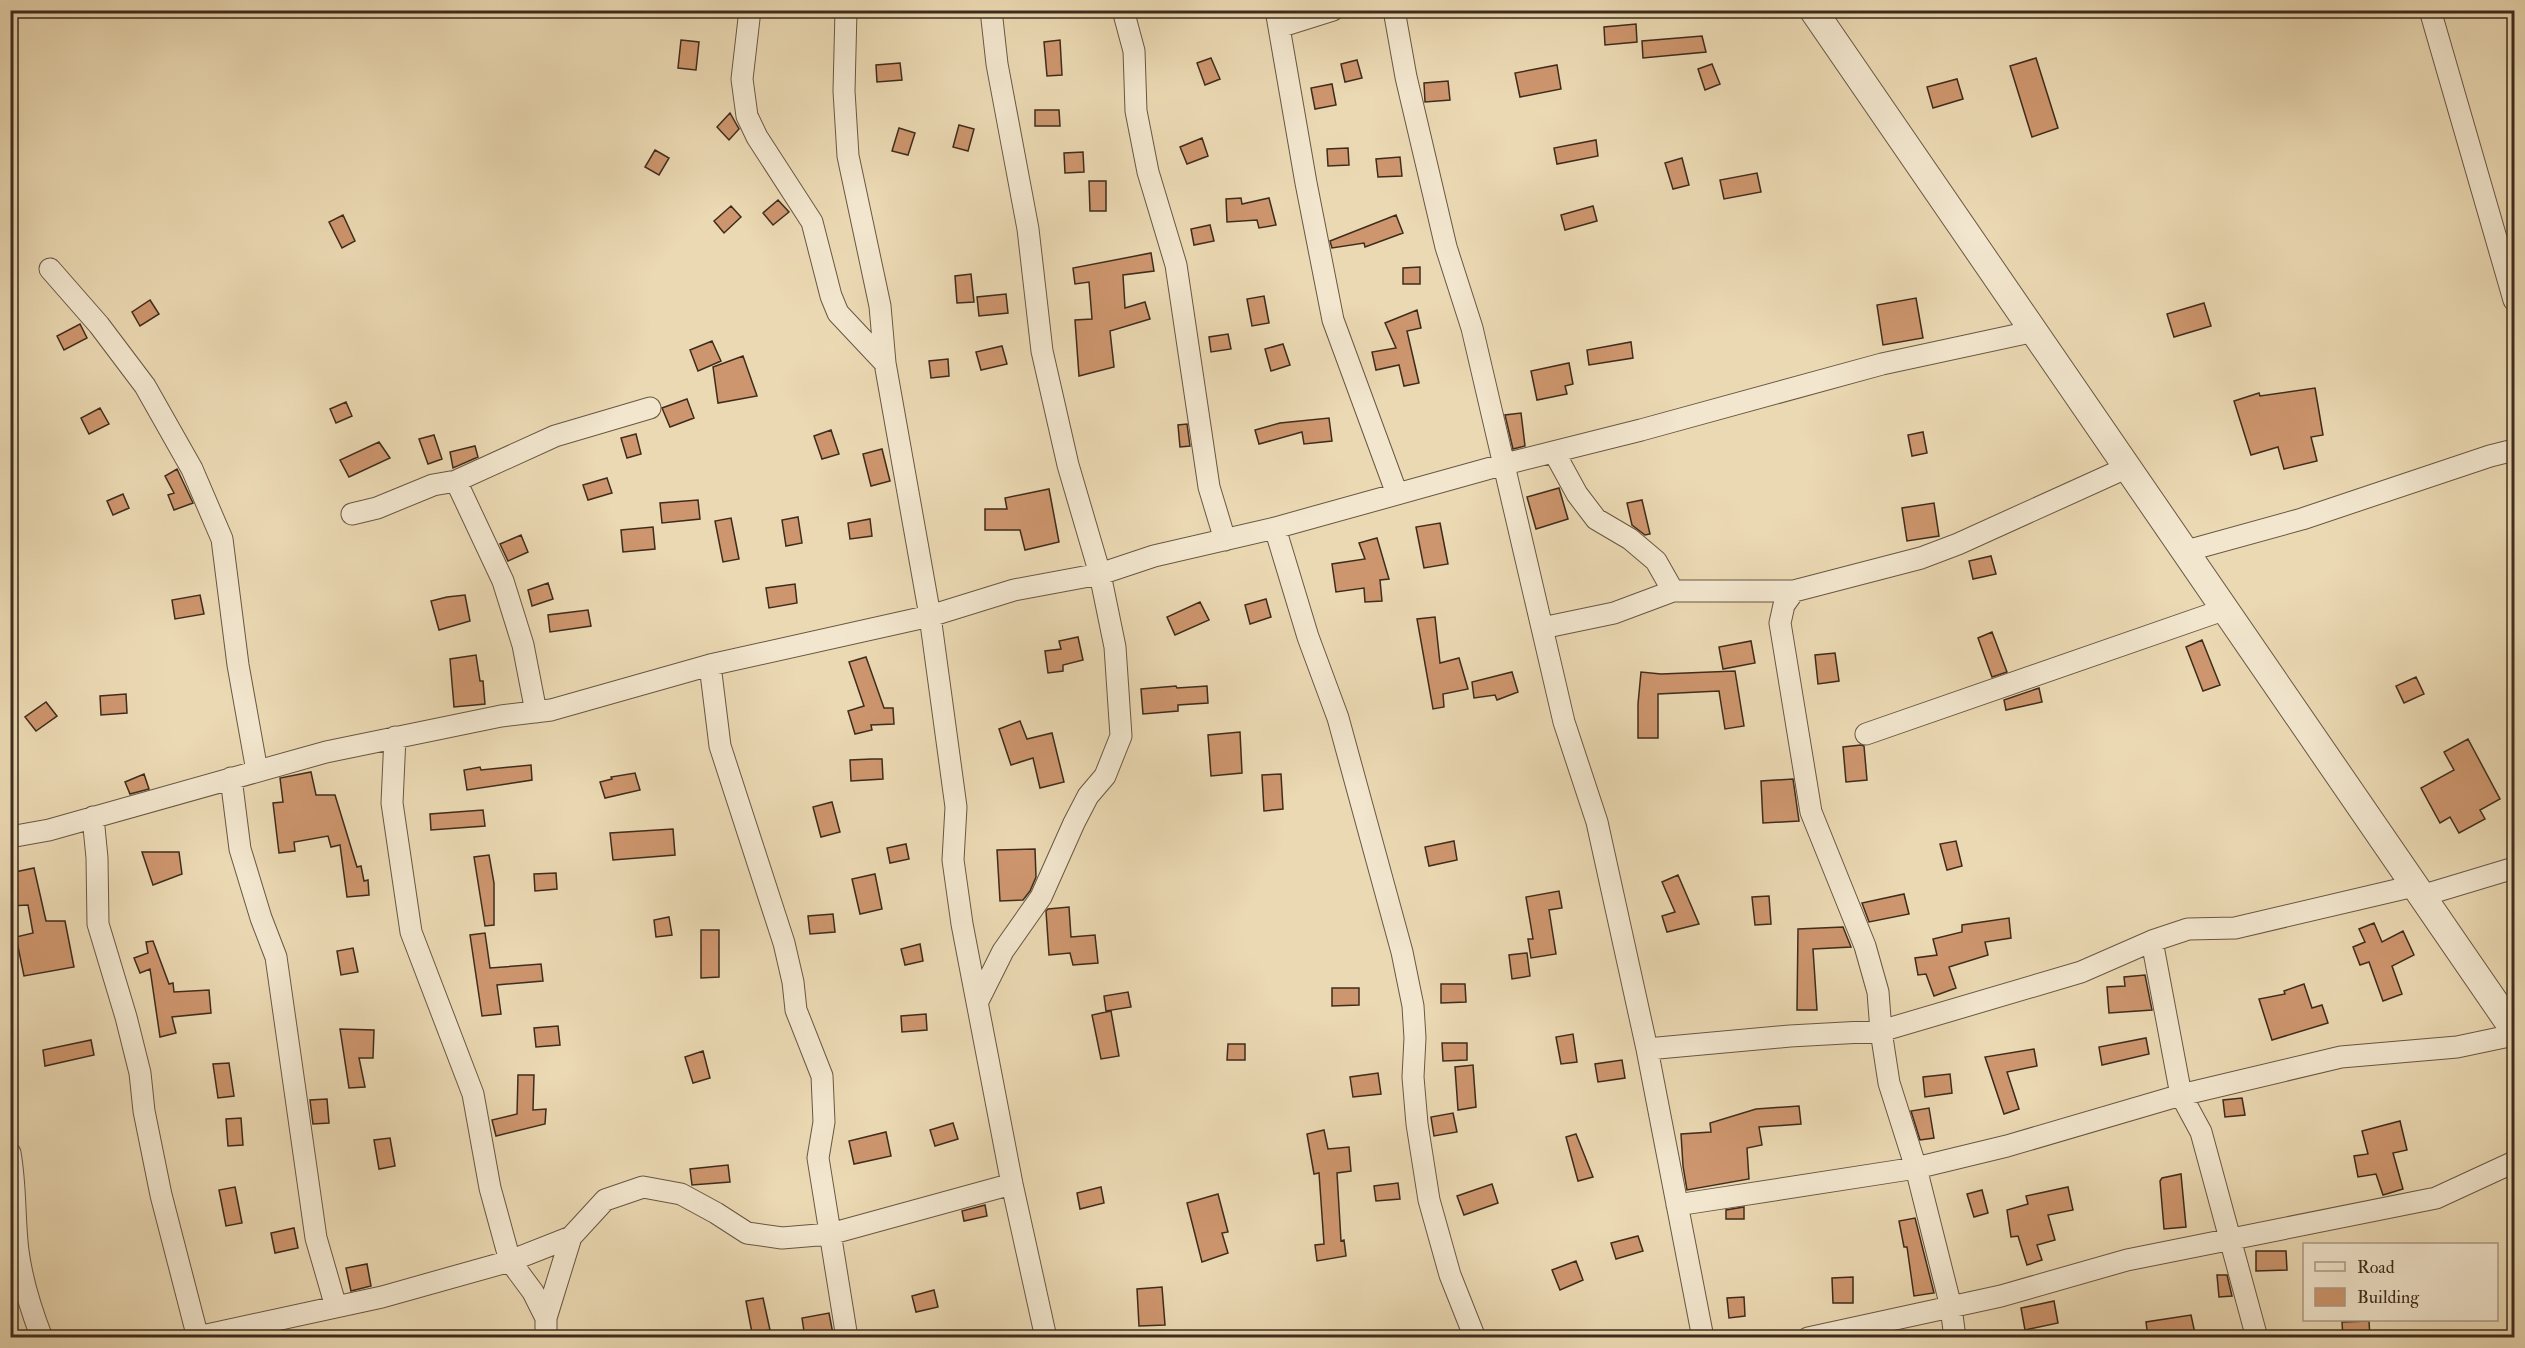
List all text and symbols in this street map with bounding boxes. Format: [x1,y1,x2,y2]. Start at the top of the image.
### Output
legend [2303,1243,2498,1321]
text: Road [2357,1256,2395,1279]
text: Building [2357,1286,2420,1309]

